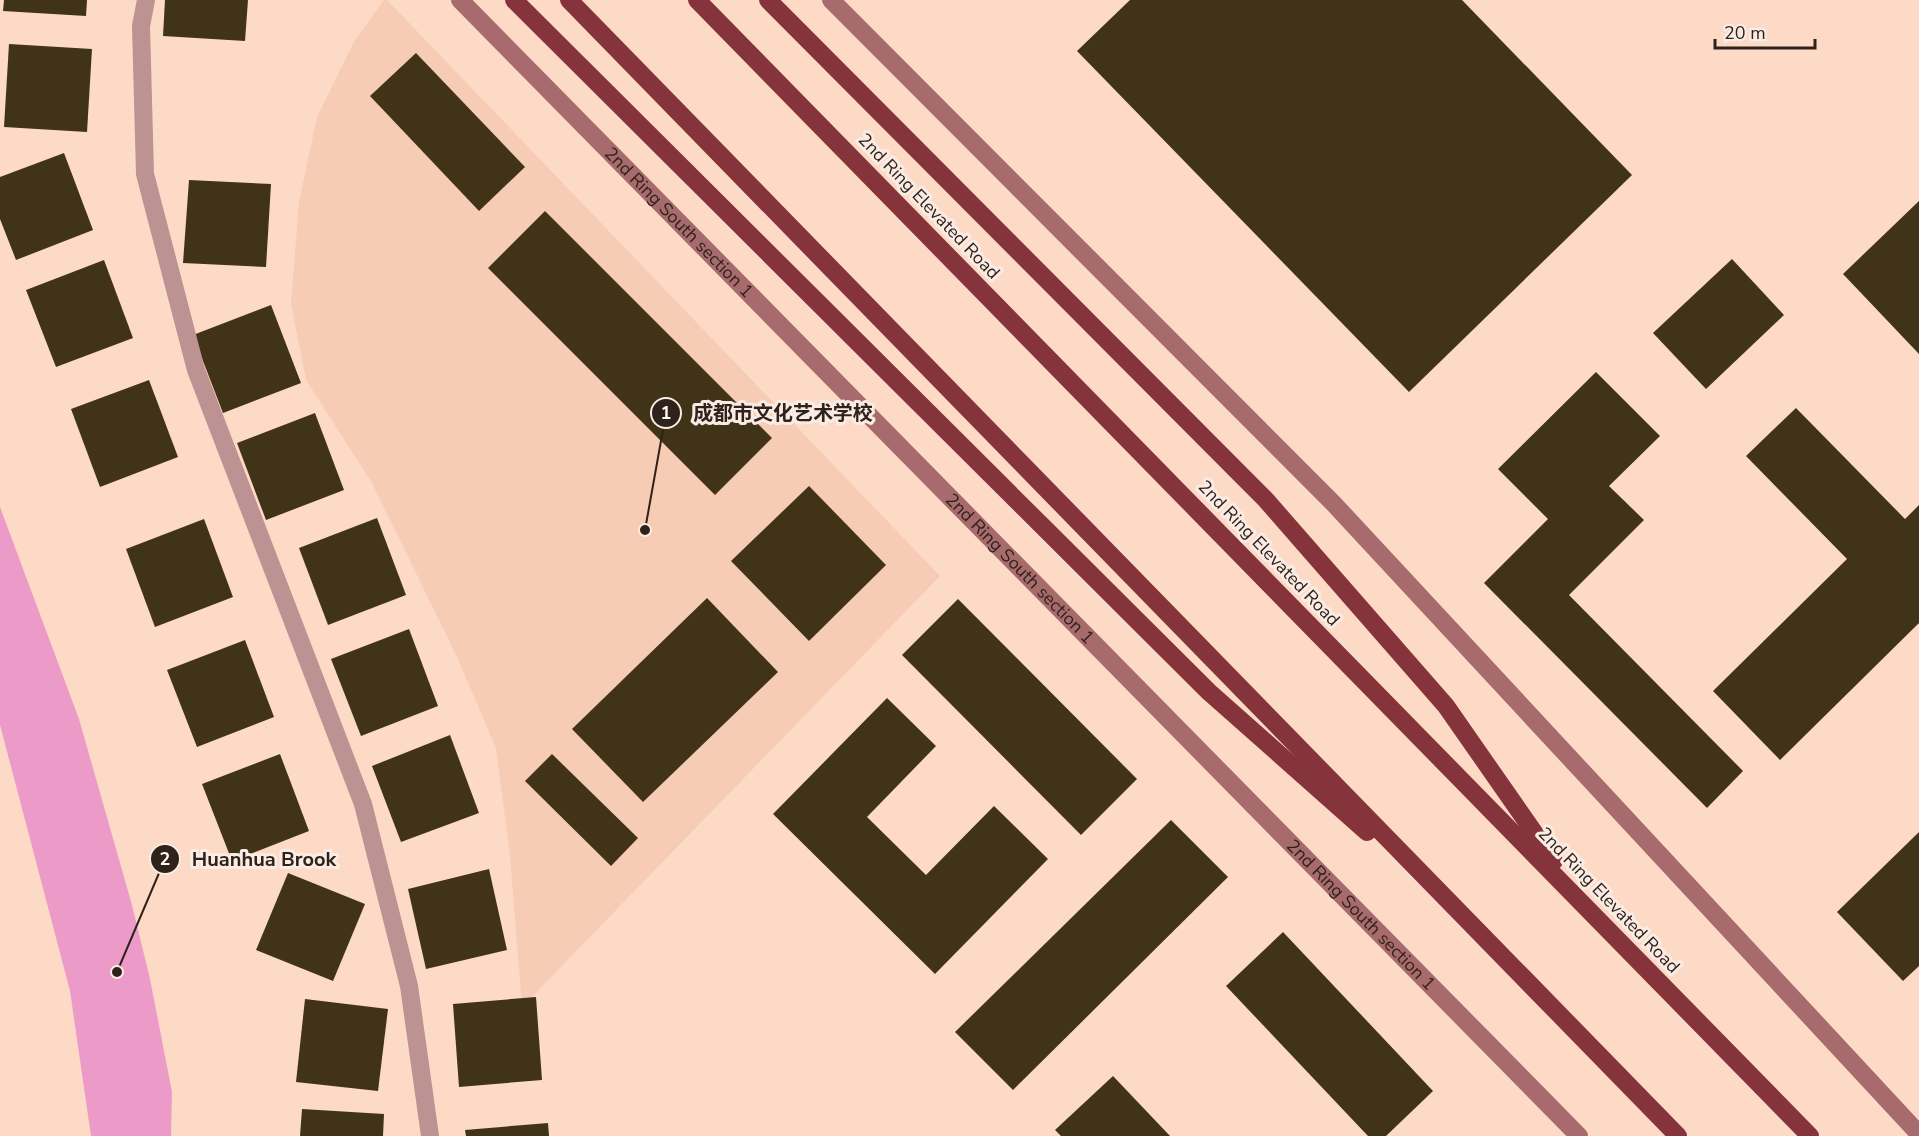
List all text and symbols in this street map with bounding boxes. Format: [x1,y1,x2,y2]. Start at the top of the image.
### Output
scale bar [1715,12,1816,50]
text: 20 m [1724,21,1766,45]
street label: 2nd Ring Elevated Road [853,128,1005,284]
street label: 2nd Ring South section 1 [599,142,759,303]
callout: 成都市文化艺术学校 [651,394,885,432]
text: 成都市文化艺术学校 [693,400,873,427]
text: 1 [661,401,671,425]
street label: 2nd Ring Elevated Road [1193,475,1345,631]
street label: 2nd Ring South section 1 [940,488,1100,649]
street label: 2nd Ring Elevated Road [1533,822,1685,978]
street label: 2nd Ring South section 1 [1281,834,1441,995]
callout: Huanhua Brook [150,840,348,878]
text: Huanhua Brook [192,846,338,873]
text: 2 [160,847,170,871]

